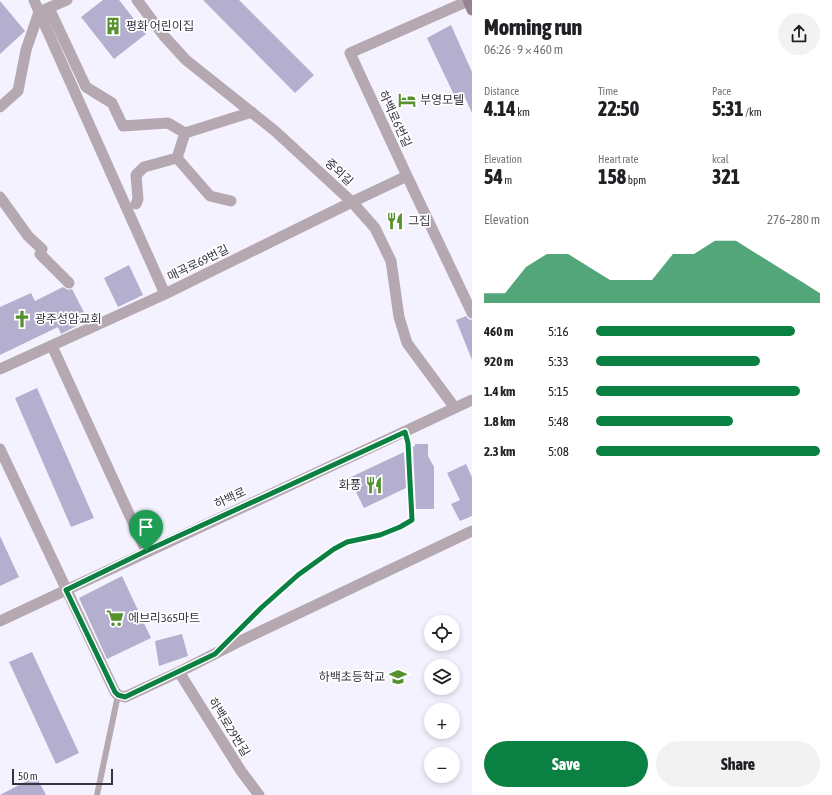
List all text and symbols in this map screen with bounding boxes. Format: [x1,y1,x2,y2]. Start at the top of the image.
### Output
button: share [778,13,820,55]
text: Morning run [484,14,582,40]
building icon: 평화 어린이집 [103,16,123,36]
place label: 평화 어린이집 [126,19,194,33]
text: 06:26 · 9 × 460 m [484,42,563,57]
text: Distance [484,85,519,97]
text: Time [598,85,618,97]
text: Pace [712,85,731,97]
street label: 하백로6번길 [376,88,414,150]
hotel icon: 부영모텔 [397,90,417,110]
place label: 부영모텔 [420,93,464,107]
text: 4.14 [484,97,516,120]
text: 22:50 [598,97,639,120]
text: 5:31 [712,97,744,120]
text: km [516,106,530,118]
text: /km [744,106,762,118]
text: Elevation [484,153,522,165]
text: Heart rate [598,153,639,165]
text: kcal [712,153,729,165]
street label: 중외길 [322,156,356,188]
text: 54 [484,165,503,188]
text: 158 [598,165,626,188]
text: 321 [712,165,740,188]
text: m [503,174,512,186]
text: bpm [626,174,646,186]
restaurant icon: 그집 [385,211,405,231]
text: Elevation [484,212,529,227]
text: 276–280 m [767,212,820,227]
place label: 그집 [408,214,430,228]
street label: 매곡로69번길 [165,242,231,284]
church icon: 광주성암교회 [12,309,32,329]
place label: 광주성암교회 [35,312,101,326]
text: 460 m [484,324,513,339]
text: 5:16 [548,324,569,339]
text: 920 m [484,354,513,369]
text: 5:33 [548,354,569,369]
text: 1.4 km [484,384,515,399]
text: 5:15 [548,384,569,399]
text: 1.8 km [484,414,515,429]
text: 5:48 [548,414,569,429]
text: 2.3 km [484,444,515,459]
text: 5:08 [548,444,569,459]
restaurant icon: 화풍 [364,475,384,495]
place label: 화풍 [339,478,361,492]
street label: 하백로 [212,485,248,511]
pin [129,510,163,551]
icon: arrive [135,516,157,538]
supermarket icon: 에브리365마트 [105,608,125,628]
place label: 에브리365마트 [128,611,200,625]
map controls [424,615,460,783]
button: locate [424,615,460,651]
button: layers [424,659,460,695]
school or university icon: 하백초등학교 [388,667,408,687]
place label: 하백초등학교 [319,670,385,684]
street label: 하백로29번길 [205,695,253,759]
button: + [424,703,460,739]
button: Save [484,741,648,787]
button: Share [656,741,820,787]
button: − [424,747,460,783]
scale bar [12,767,113,786]
text: 50 m [18,770,38,782]

